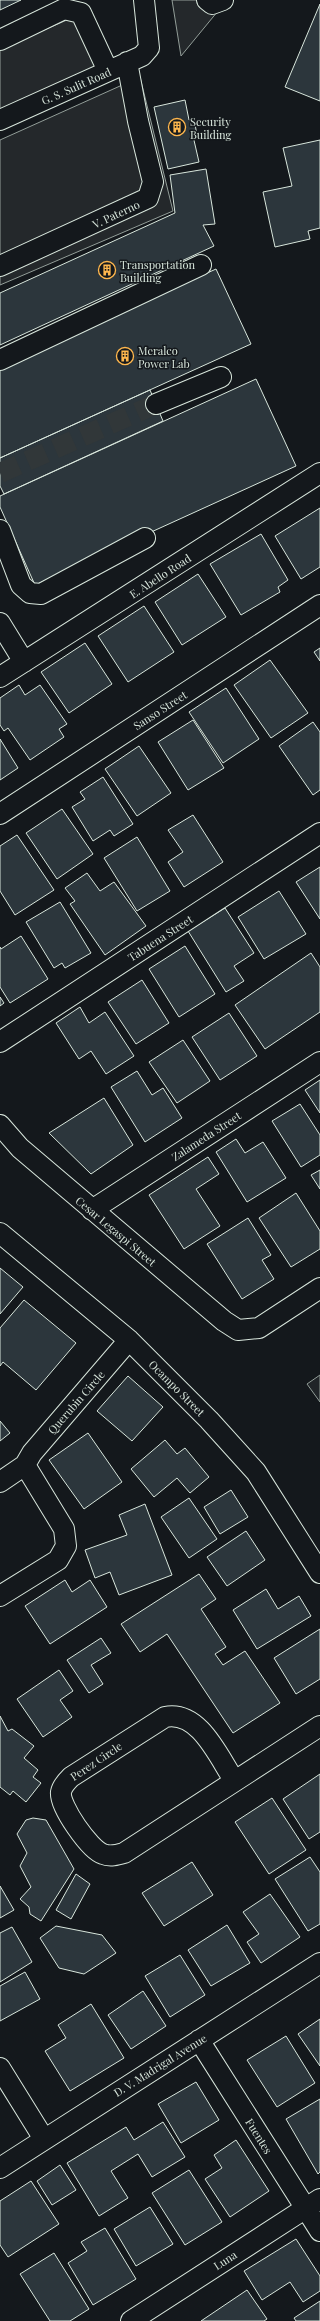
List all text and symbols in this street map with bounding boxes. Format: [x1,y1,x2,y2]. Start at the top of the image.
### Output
street label: G. S. Sulit Road [39,64,114,108]
place label: Security Building [190,114,232,142]
building icon: Security Building [167,117,187,137]
street label: V. Paterno [89,197,142,232]
place label: Transportation Building [120,257,196,285]
building icon: Transportation Building [97,260,117,280]
place label: Meralco Power Lab [138,343,190,371]
building icon: Meralco Power Lab [115,346,135,366]
street label: E. Abello Road [126,550,194,601]
street label: Sanso Street [130,687,190,733]
street label: Tabuena Street [125,911,195,965]
street label: Zalameda Street [168,1108,244,1164]
street label: Cesar Legaspi Street [73,1193,160,1269]
street label: Ocampo Street [146,1357,208,1419]
street label: Querubin Circle [44,1367,108,1437]
street label: Perez Circle [67,1738,125,1784]
street label: D. V. Madrigal Avenue [111,2030,210,2100]
street label: Fuentes [242,2115,276,2157]
street label: Luna [210,2247,240,2273]

